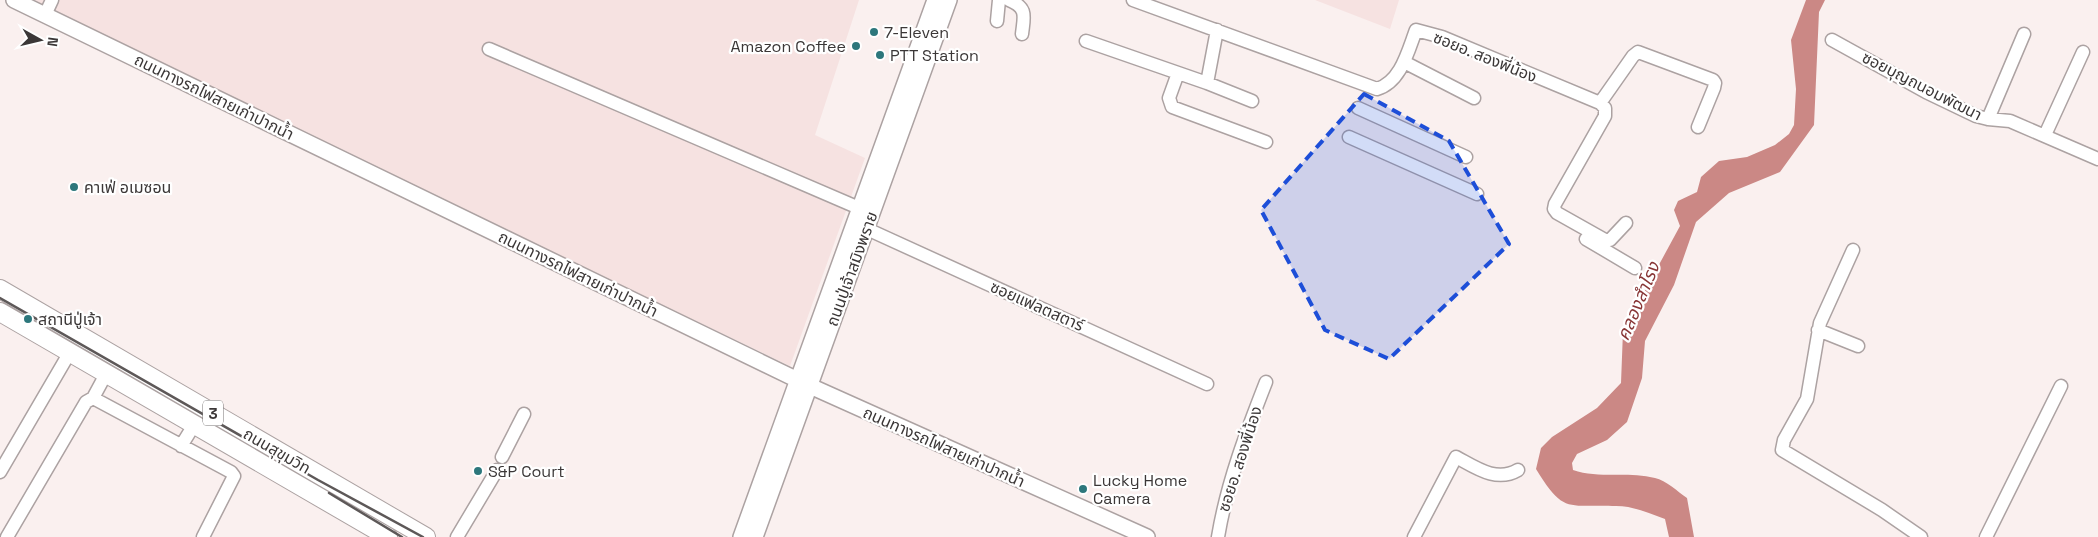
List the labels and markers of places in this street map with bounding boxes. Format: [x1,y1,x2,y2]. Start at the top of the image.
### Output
place label: 7-Eleven [884,22,949,43]
marker: 7-Eleven [868,26,880,38]
place label: Amazon Coffee [731,36,846,57]
marker: Amazon Coffee [850,40,862,52]
place label: PTT Station [890,45,979,66]
marker: PTT Station [874,49,886,61]
place label: คาเฟ่ อเมซอน [84,177,171,198]
marker: คาเฟ่ อเมซอน [68,181,80,193]
place label: สถานีปู่เจ้า [38,309,102,330]
marker: สถานีปู่เจ้า [22,313,34,325]
place label: S&P Court [488,461,565,482]
marker: S&P Court [472,465,484,477]
place label: Lucky Home Camera [1093,470,1187,509]
marker: Lucky Home Camera [1077,483,1089,495]

